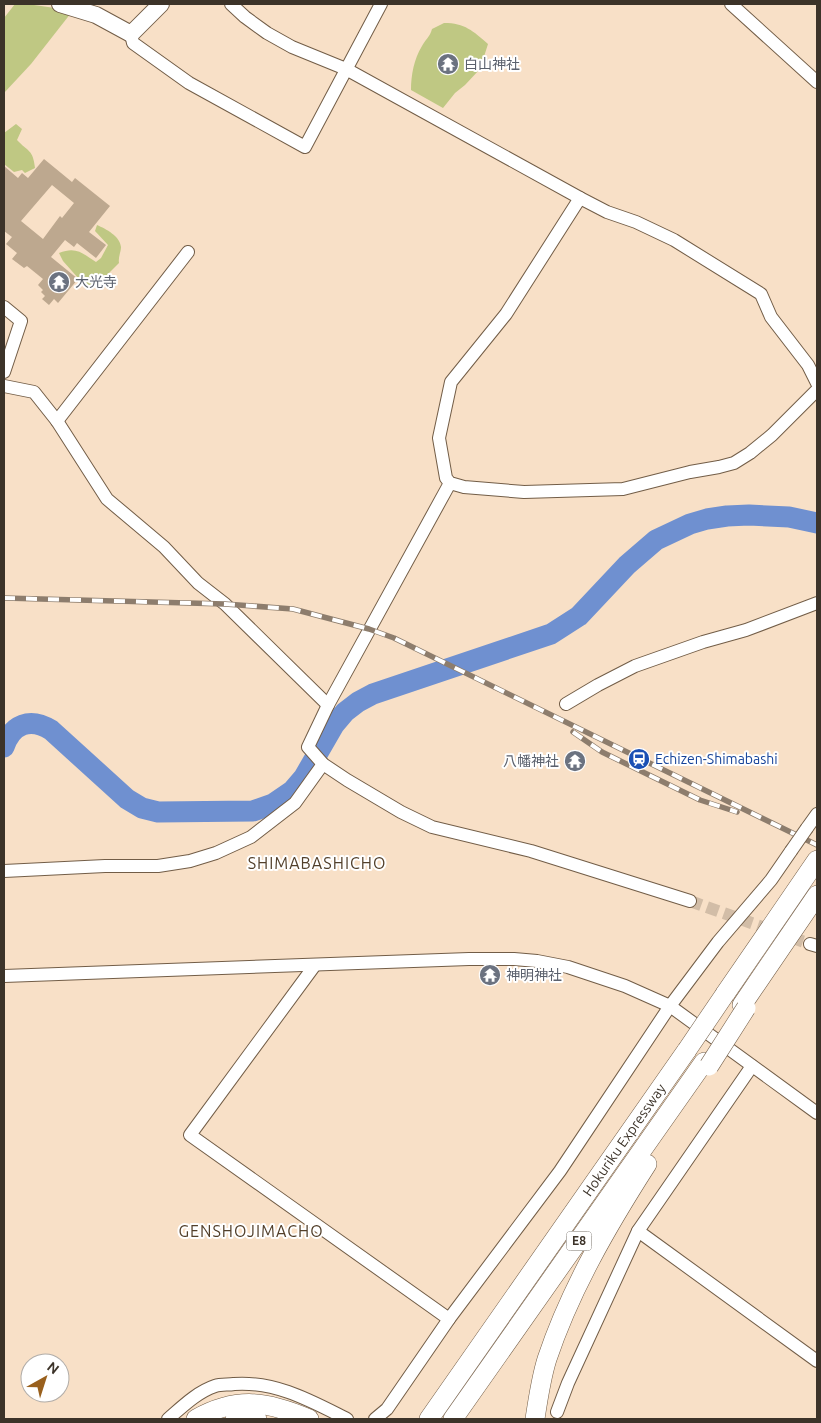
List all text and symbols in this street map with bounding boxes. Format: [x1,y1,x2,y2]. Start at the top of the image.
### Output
temple icon: 白山神社 [436,52,460,76]
place label: 白山神社 [464,56,520,72]
temple icon: 大光寺 [47,270,71,294]
place label: 大光寺 [75,274,117,290]
station icon: Echizen-Shimabashi [627,747,651,771]
temple icon: 八幡神社 [563,749,587,773]
place label: Echizen-Shimabashi [655,751,778,767]
place label: 八幡神社 [503,753,559,769]
district label: SHIMABASHICHO [248,854,386,872]
temple icon: 神明神社 [478,963,502,987]
place label: 神明神社 [506,967,562,983]
street label: Hokuriku Expressway [579,1081,669,1199]
district label: GENSHOJIMACHO [178,1222,324,1240]
road number: E8 [566,1232,592,1250]
north arrow [20,1353,70,1403]
text: N [44,1358,62,1377]

